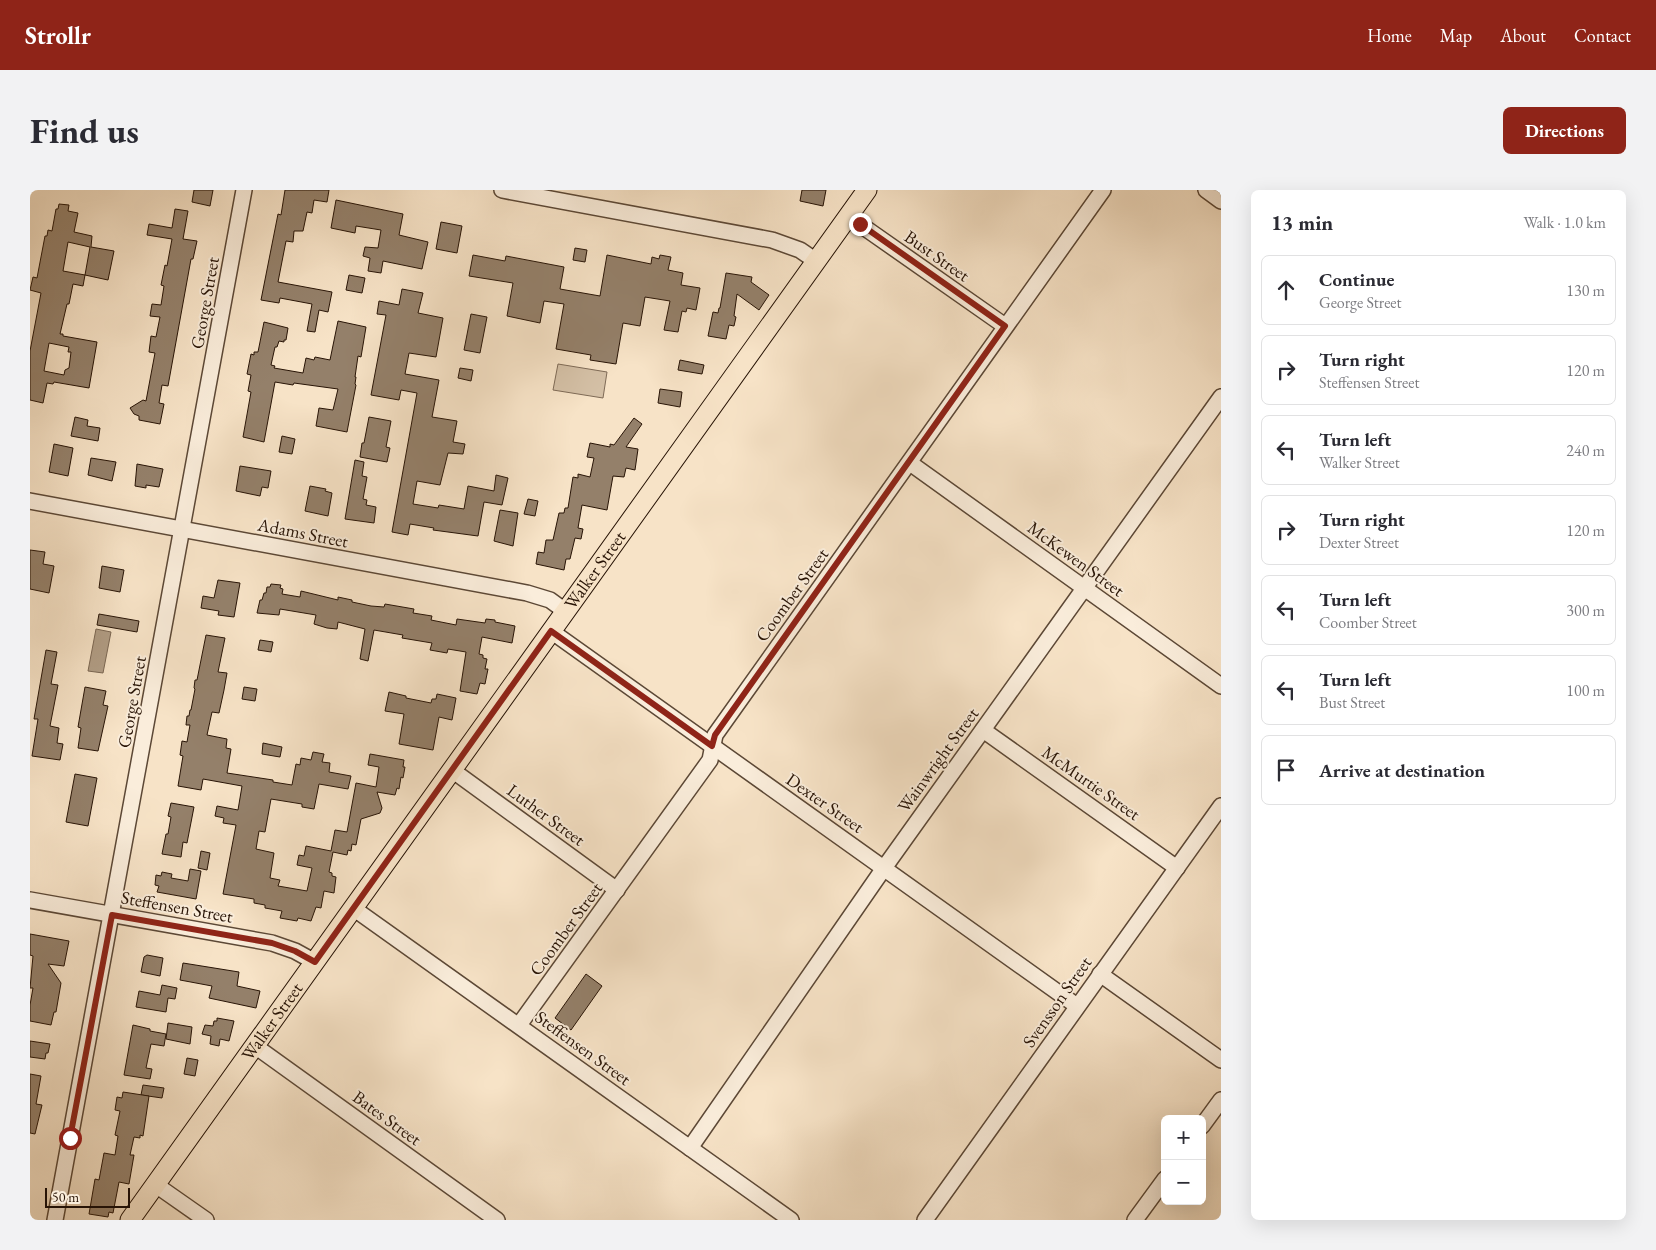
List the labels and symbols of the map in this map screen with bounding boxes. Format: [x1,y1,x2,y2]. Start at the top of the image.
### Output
route end [849,213,872,236]
street label: Bust Street [900,225,975,287]
street label: George Street [185,255,224,351]
street label: Adams Street [255,512,351,553]
street label: McKewen Street [1023,516,1129,602]
street label: Walker Street [559,526,631,614]
street label: Coomber Street [750,543,833,646]
street label: George Street [112,654,151,750]
street label: Wainwright Street [892,703,984,817]
street label: McMurtie Street [1038,740,1145,825]
street label: Dexter Street [782,767,869,838]
street label: Luther Street [503,779,590,851]
street label: Coomber Street [524,877,607,980]
street label: Steffensen Street [119,885,235,928]
street label: Svensson Street [1017,952,1096,1052]
street label: Walker Street [236,977,308,1065]
street label: Steffensen Street [531,1005,636,1090]
street label: Bates Street [348,1085,426,1150]
route start [59,1127,82,1150]
scale bar [45,1185,130,1208]

